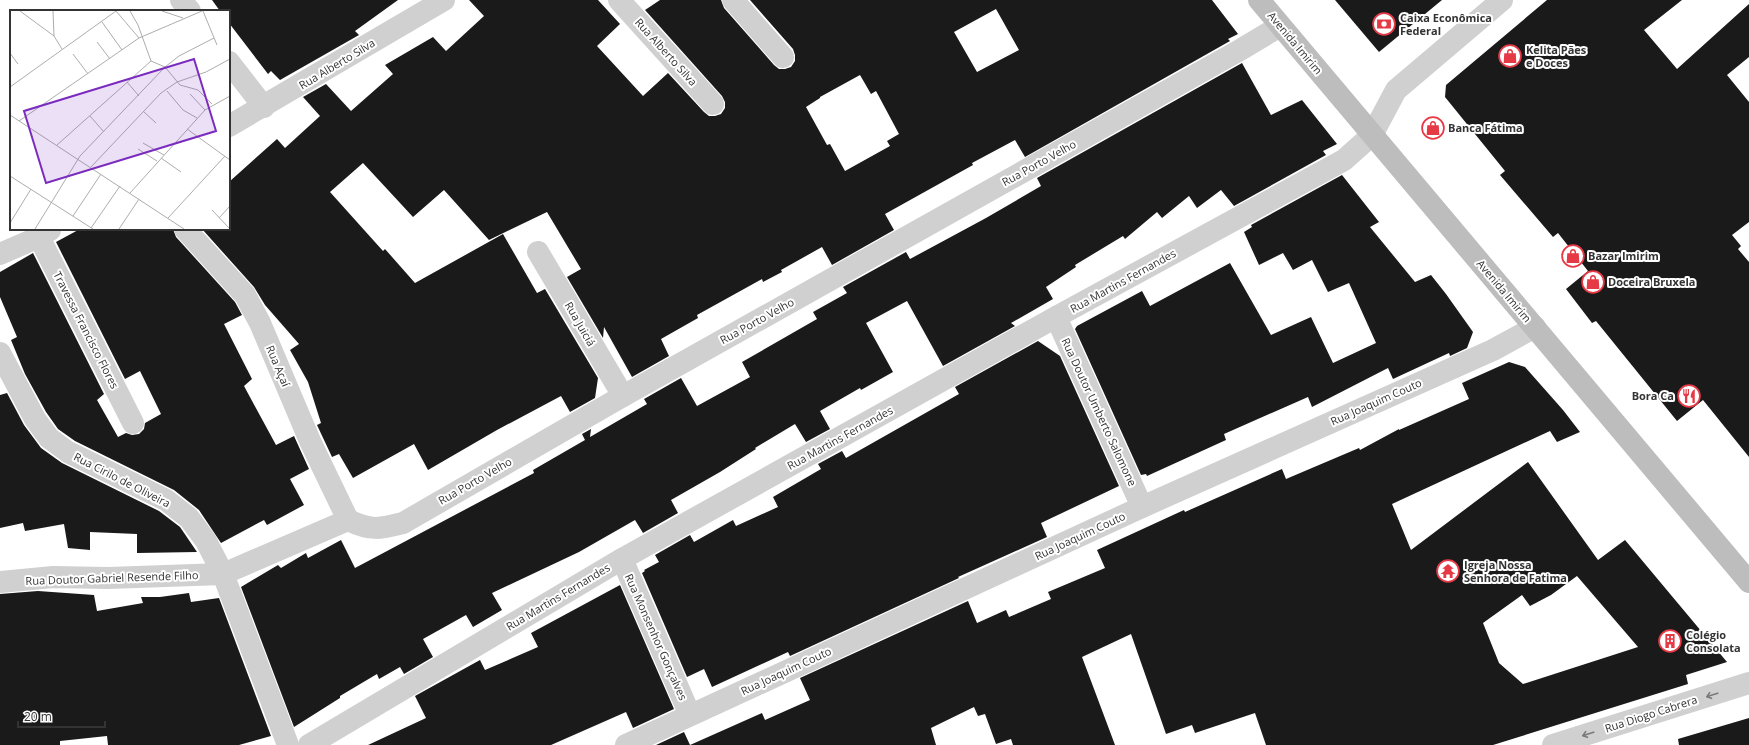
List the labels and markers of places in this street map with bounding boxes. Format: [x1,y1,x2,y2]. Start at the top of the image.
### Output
place label: Caixa Econômica Federal [1400,10,1492,38]
bank icon: Caixa Econômica Federal [1371,11,1397,37]
place label: Kelita Pães e Doces [1526,42,1587,70]
shop icon: Kelita Pães e Doces [1497,43,1523,69]
shop icon: Banca Fátima [1420,115,1446,141]
place label: Banca Fátima [1448,120,1523,135]
shop icon: Bazar Imirim [1560,243,1586,269]
place label: Bazar Imirim [1588,248,1659,263]
shop icon: Doceira Bruxela [1580,269,1606,295]
place label: Doceira Bruxela [1608,274,1695,289]
restaurant icon: Bora Ca [1676,383,1702,409]
place label: Bora Ca [1632,388,1674,403]
place label: Igreja Nossa Senhora de Fatima [1464,557,1567,585]
temple icon: Igreja Nossa Senhora de Fatima [1435,558,1461,584]
place label: Colégio Consolata [1686,627,1741,655]
building icon: Colégio Consolata [1657,628,1683,654]

